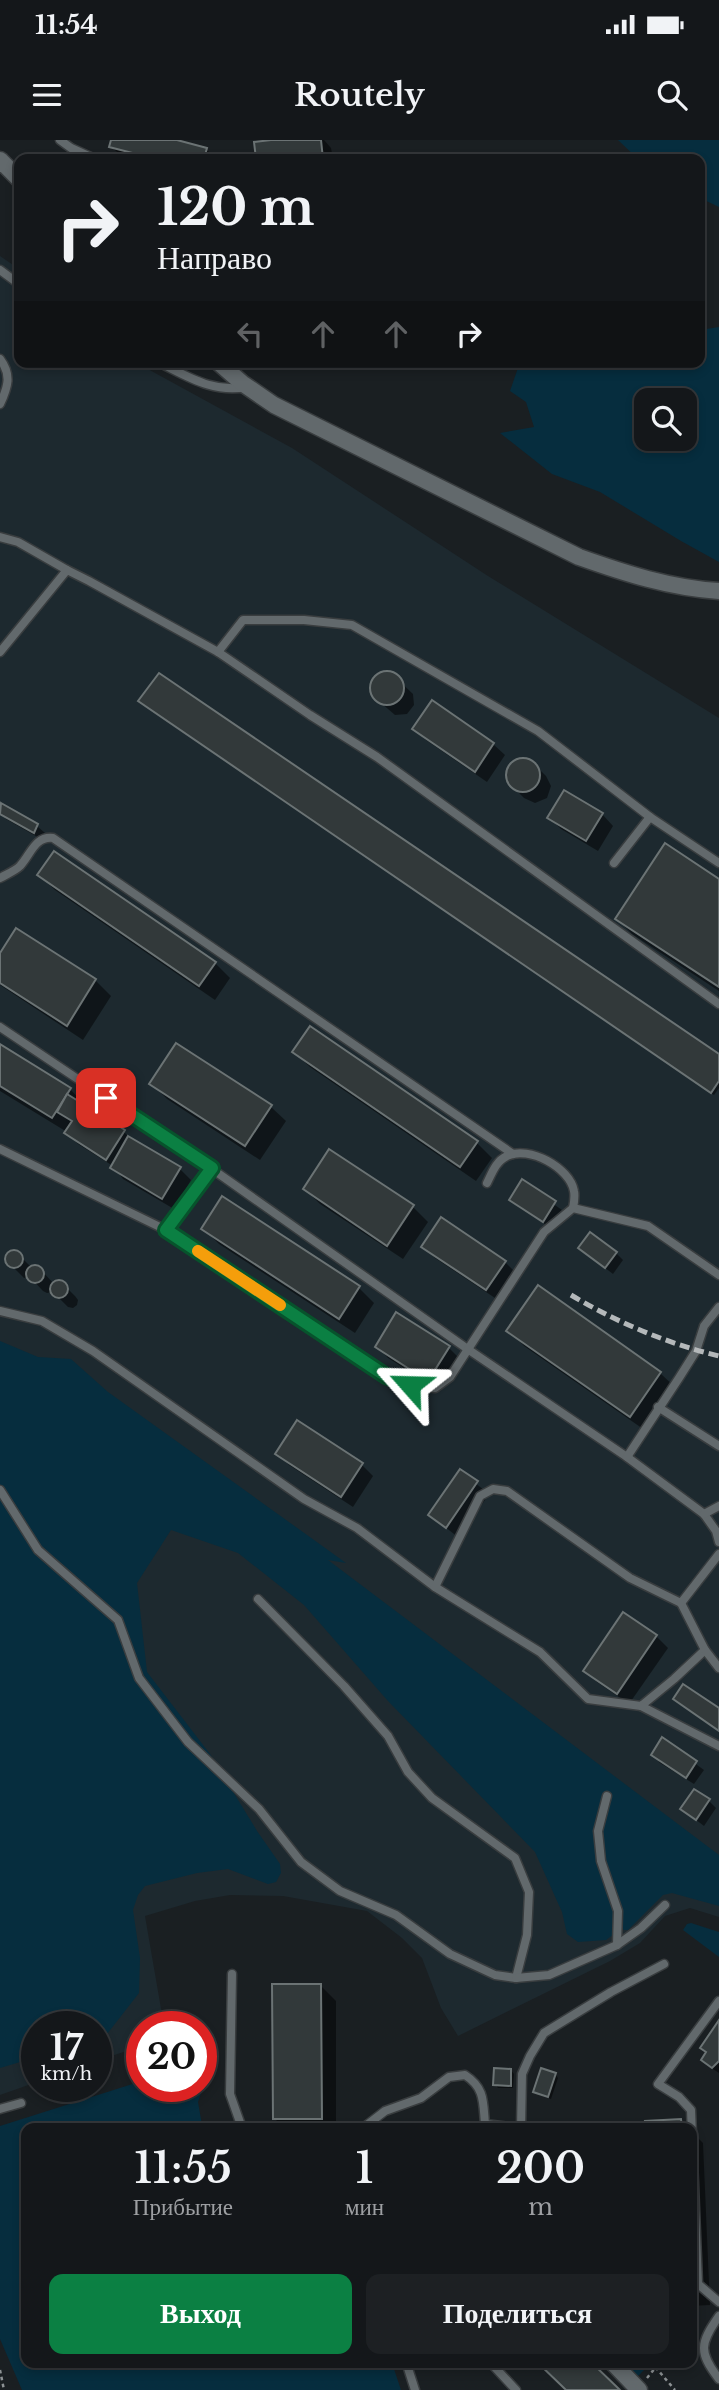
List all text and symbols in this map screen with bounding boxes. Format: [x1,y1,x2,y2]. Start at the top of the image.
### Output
text: 11:54 [35,9,98,41]
text: Routely [294,75,425,115]
icon: menu [28,76,66,114]
icon: search [653,76,691,114]
text: 120 m [157,177,315,238]
icon: right [42,182,133,273]
text: Направо [157,238,272,278]
icon: left [231,315,269,353]
icon: ahead [304,315,342,353]
icon: ahead [377,315,415,353]
icon: right [450,315,488,353]
map controls [634,388,697,451]
button: search [634,388,697,451]
pin [76,1068,136,1128]
icon: arrive [87,1079,125,1117]
position arrow [373,1348,447,1422]
speed limit sign: 20 [126,2011,217,2102]
text: 17 [50,2026,83,2069]
text: km/h [41,2063,92,2085]
text: 11:55 [134,2142,232,2194]
text: 1 [355,2142,374,2194]
text: 200 [496,2142,585,2194]
text: Прибытие [133,2193,233,2221]
text: мин [345,2193,384,2221]
text: m [528,2193,553,2221]
button: Выход [49,2274,352,2354]
button: Поделиться [366,2274,669,2354]

